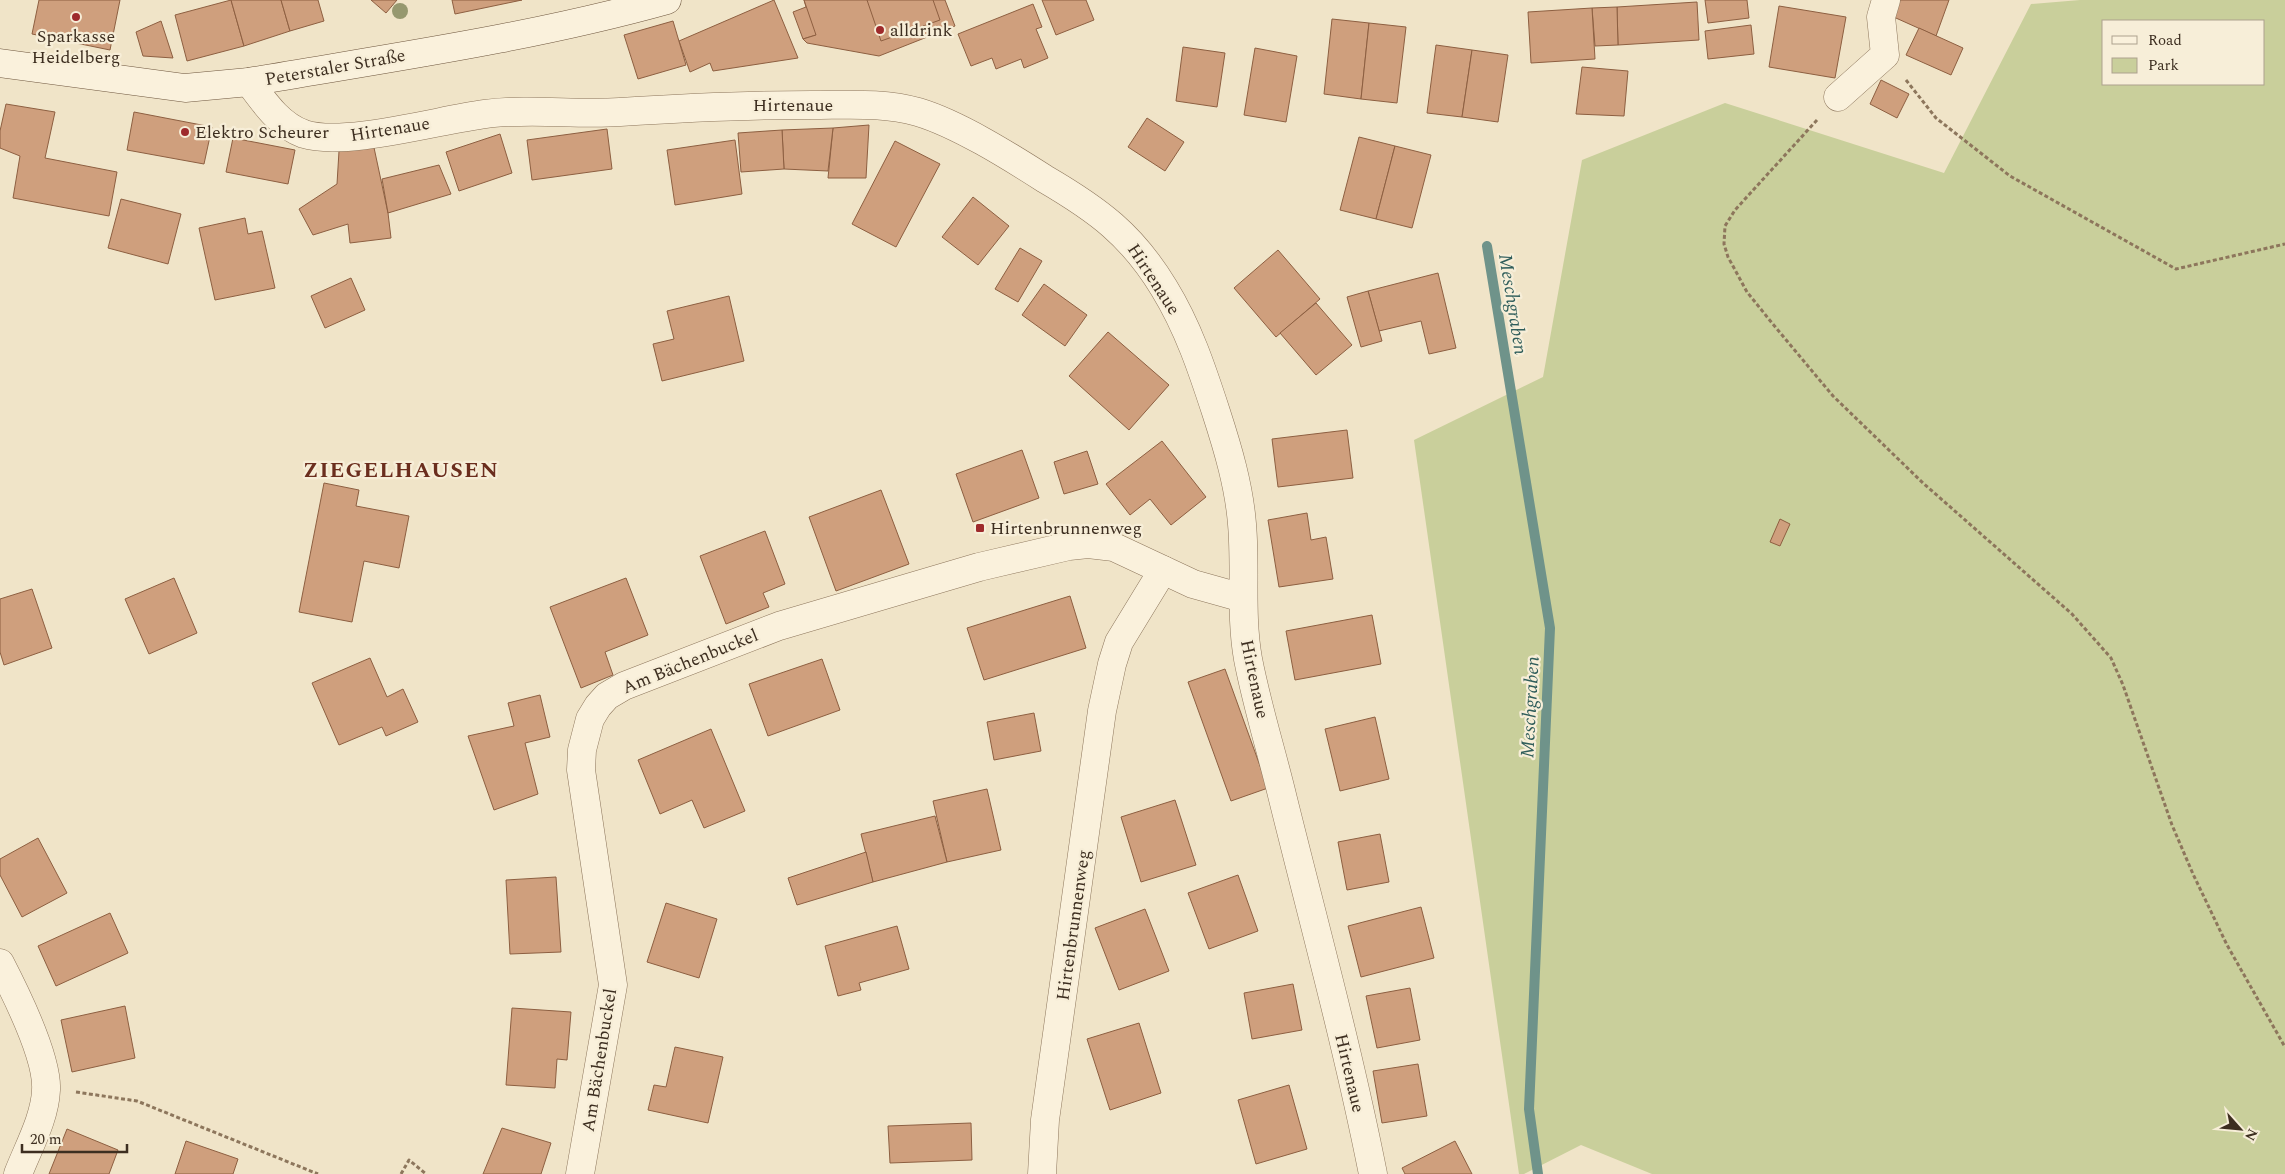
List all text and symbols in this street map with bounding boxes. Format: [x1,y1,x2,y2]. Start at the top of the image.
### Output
marker: Sparkasse Heidelberg [70,11,82,23]
place label: alldrink [890,17,953,44]
legend [2102,20,2265,85]
place label: Sparkasse Heidelberg [32,23,120,71]
marker: alldrink [874,24,886,36]
text: Road [2148,29,2182,52]
street label: Peterstaler Straße [263,42,408,93]
text: Park [2148,54,2179,77]
street label: Hirtenaue [753,92,833,119]
street label: Hirtenaue [348,110,432,149]
place label: Elektro Scheurer [195,119,329,146]
marker: Elektro Scheurer [179,126,191,138]
street label: Hirtenaue [1120,238,1187,320]
water label: Meschgraben [1490,252,1535,357]
district label: ZIEGELHAUSEN [303,454,499,487]
place label: Hirtenbrunnenweg [990,515,1142,542]
marker: Hirtenbrunnenweg [974,522,986,534]
street label: Am Bächenbuckel [618,622,762,701]
street label: Hirtenaue [1233,637,1276,721]
water label: Meschgraben [1513,655,1548,759]
street label: Hirtenbrunnenweg [1050,848,1097,1002]
street label: Am Bächenbuckel [575,986,624,1134]
street label: Hirtenaue [1327,1031,1372,1115]
north arrow [2215,1104,2265,1154]
scale bar [22,1122,128,1154]
text: N [2239,1125,2263,1145]
text: 20 m [30,1128,62,1151]

